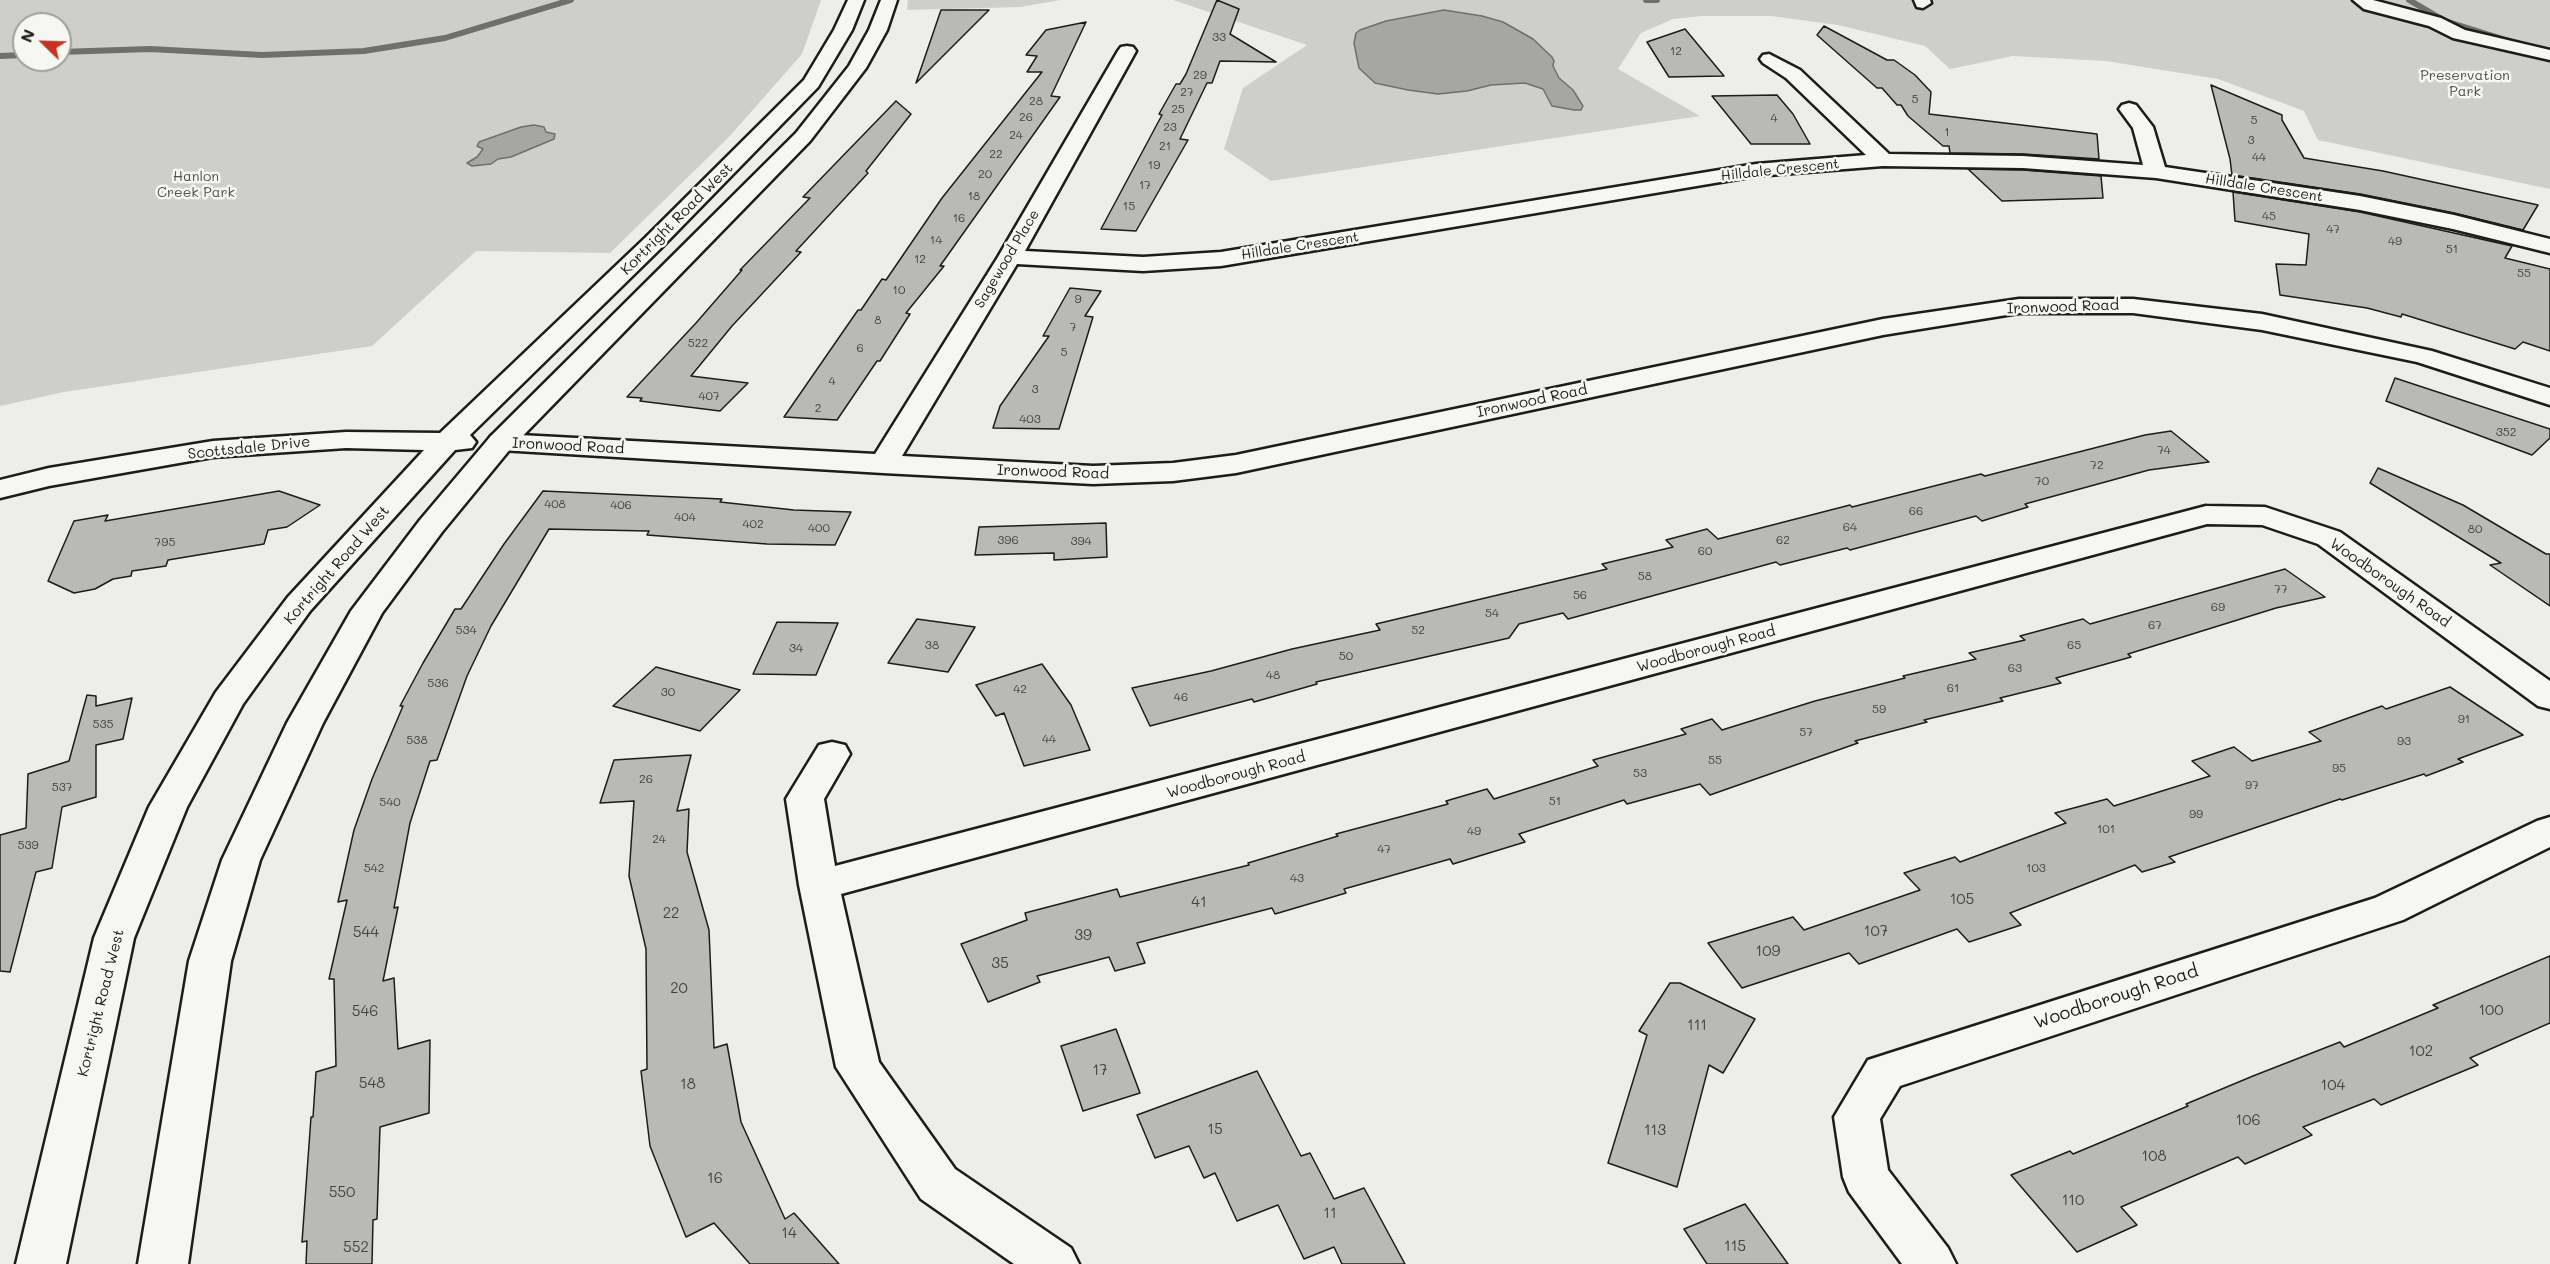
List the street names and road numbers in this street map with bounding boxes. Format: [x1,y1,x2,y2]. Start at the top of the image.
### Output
street label: Hilldale Crescent [1720,155,1840,185]
street label: Kortright Road West [617,159,737,279]
street label: Hilldale Crescent [2204,170,2324,206]
street label: Sagewood Place [971,207,1043,311]
street label: Hilldale Crescent [1240,228,1360,264]
street label: Ironwood Road [2007,296,2119,318]
street label: Ironwood Road [1475,381,1589,421]
street label: Scottsdale Drive [187,433,311,463]
street label: Ironwood Road [511,434,625,458]
street label: Ironwood Road [997,461,1109,483]
street label: Kortright Road West [281,502,393,628]
street label: Woodborough Road [2326,535,2454,631]
street label: Woodborough Road [1635,622,1777,676]
street label: Woodborough Road [1165,748,1307,802]
street label: Kortright Road West [74,927,128,1079]
street label: Woodborough Road [2031,960,2201,1034]

